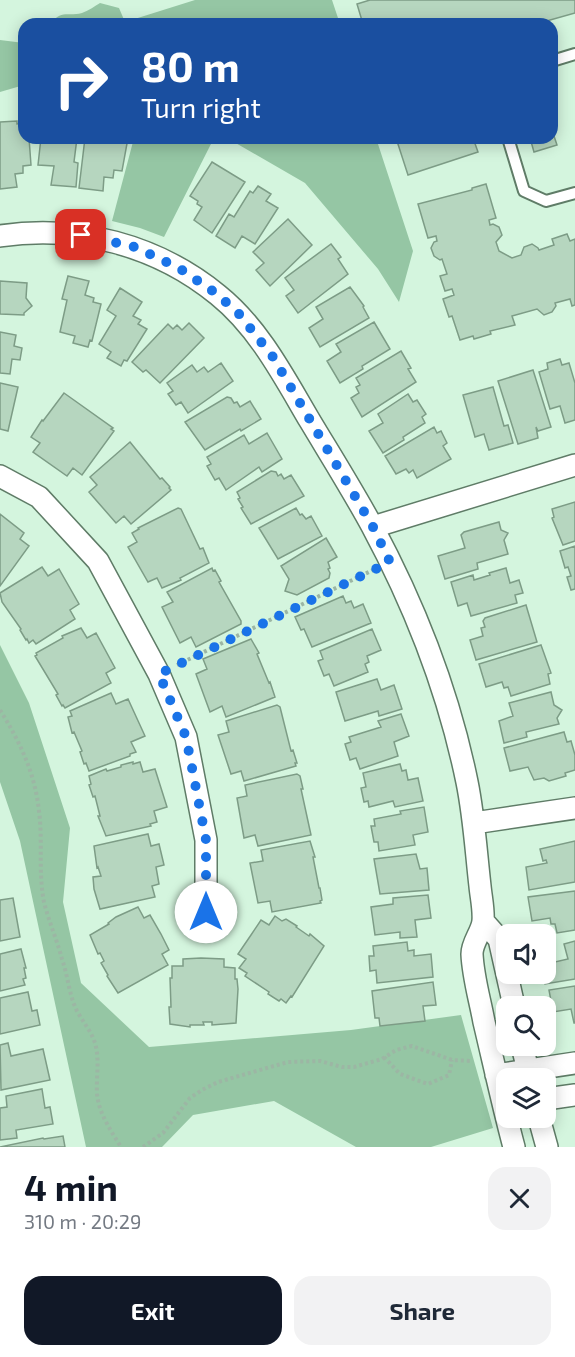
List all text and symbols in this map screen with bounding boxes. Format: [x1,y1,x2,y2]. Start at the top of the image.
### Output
text: 80 m [141,40,240,90]
icon: right [42,42,120,120]
text: Turn right [141,91,261,123]
pin [55,209,106,260]
icon: arrive [64,218,97,251]
position arrow [174,880,238,944]
map controls [496,924,556,1128]
button: sound [496,924,556,984]
button: search [496,996,556,1056]
button: layers [496,1068,556,1128]
text: 4 min [24,1165,118,1208]
button: close [488,1167,551,1230]
text: 310 m · 20:29 [24,1209,141,1233]
button: Exit [24,1276,282,1345]
button: Share [294,1276,551,1345]

